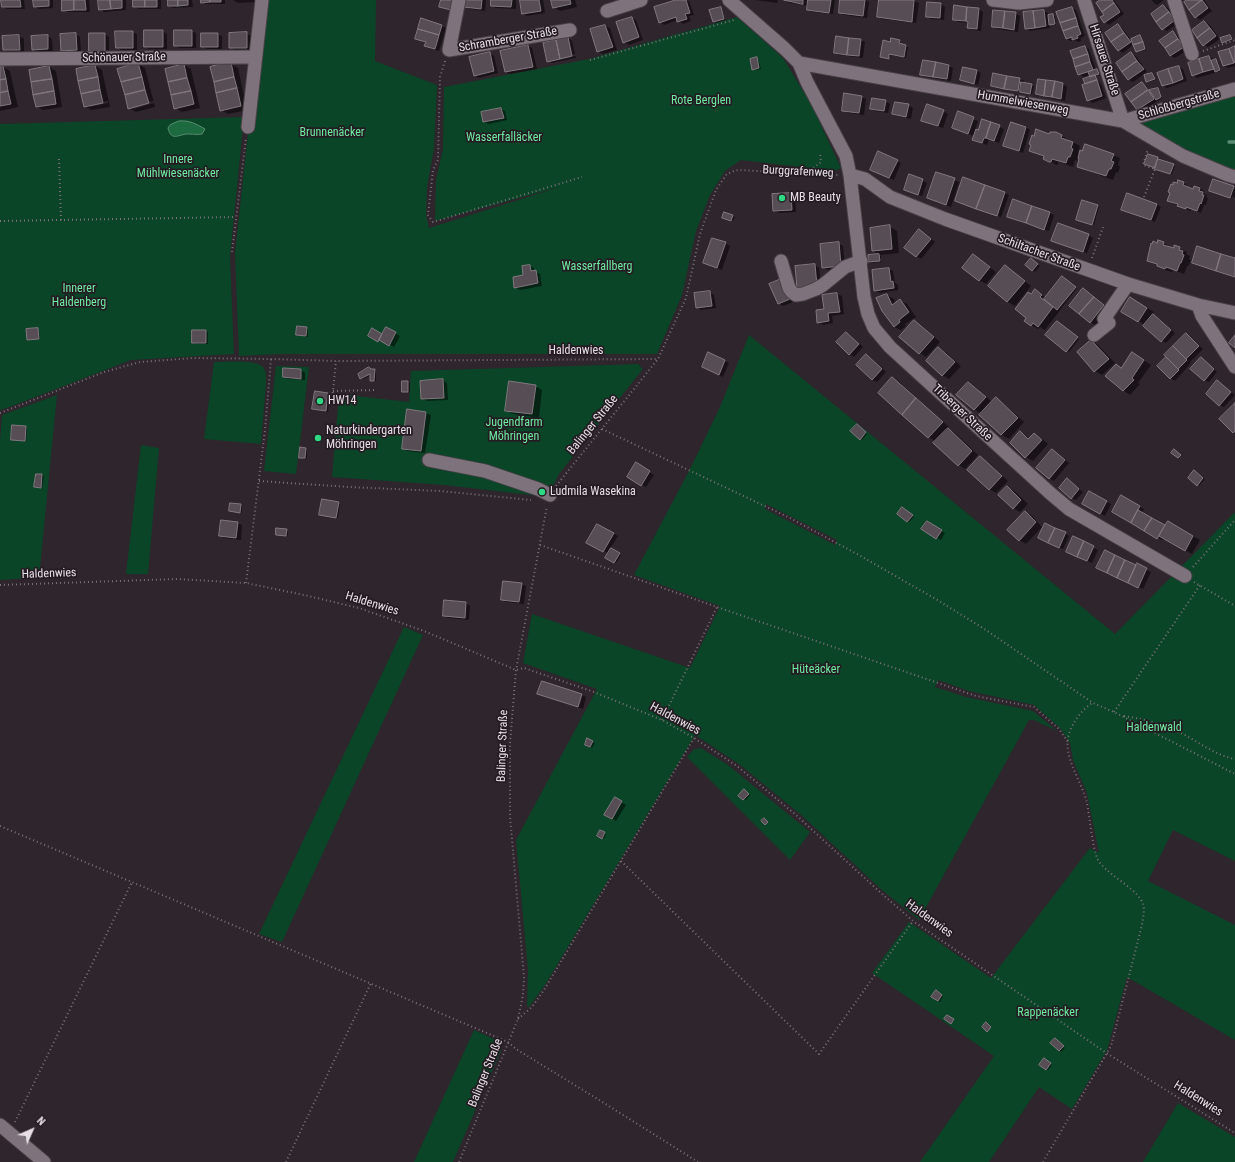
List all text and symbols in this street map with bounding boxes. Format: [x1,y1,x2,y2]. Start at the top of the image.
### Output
street label: Hirsauer Straße [1086,23,1122,97]
street label: Schramberger Straße [458,24,558,56]
street label: Schönauer Straße [82,50,166,66]
street label: Schloßbergstraße [1137,87,1221,123]
street label: Hummelwiesenweg [976,88,1070,118]
park label: Rote Berglen [671,94,731,108]
park label: Brunnenäcker [300,126,364,140]
park label: Wasserfalläcker [466,131,542,145]
park label: Innere Mühlwiesenäcker [137,153,219,181]
street label: Burggrafenweg [762,163,834,181]
place label: MB Beauty [790,191,841,205]
marker: MB Beauty [777,193,787,203]
street label: Schiltacher Straße [996,231,1082,275]
park label: Wasserfallberg [561,260,633,274]
park label: Innerer Haldenberg [52,282,106,310]
street label: Haldenwies [549,344,603,358]
street label: Triberger Straße [929,382,995,444]
street label: Balinger Straße [565,392,621,458]
place label: HW14 [328,394,356,408]
marker: HW14 [315,396,325,406]
park label: Jugendfarm Möhringen [485,416,543,444]
place label: Naturkindergarten Möhringen [326,424,412,452]
marker: Naturkindergarten Möhringen [313,433,323,443]
place label: Ludmila Wasekina [550,485,636,499]
marker: Ludmila Wasekina [537,487,547,497]
street label: Haldenwies [21,566,77,582]
street label: Haldenwies [344,589,400,619]
park label: Hüteäcker [792,663,840,677]
street label: Haldenwies [647,700,703,738]
street label: Balinger Straße [495,710,511,782]
park label: Haldenwald [1126,721,1182,735]
street label: Haldenwies [903,897,955,941]
park label: Rappenäcker [1017,1006,1079,1020]
street label: Balinger Straße [466,1037,506,1109]
street label: Haldenwies [1171,1078,1225,1120]
north arrow [12,1110,52,1150]
text: N [34,1114,48,1128]

